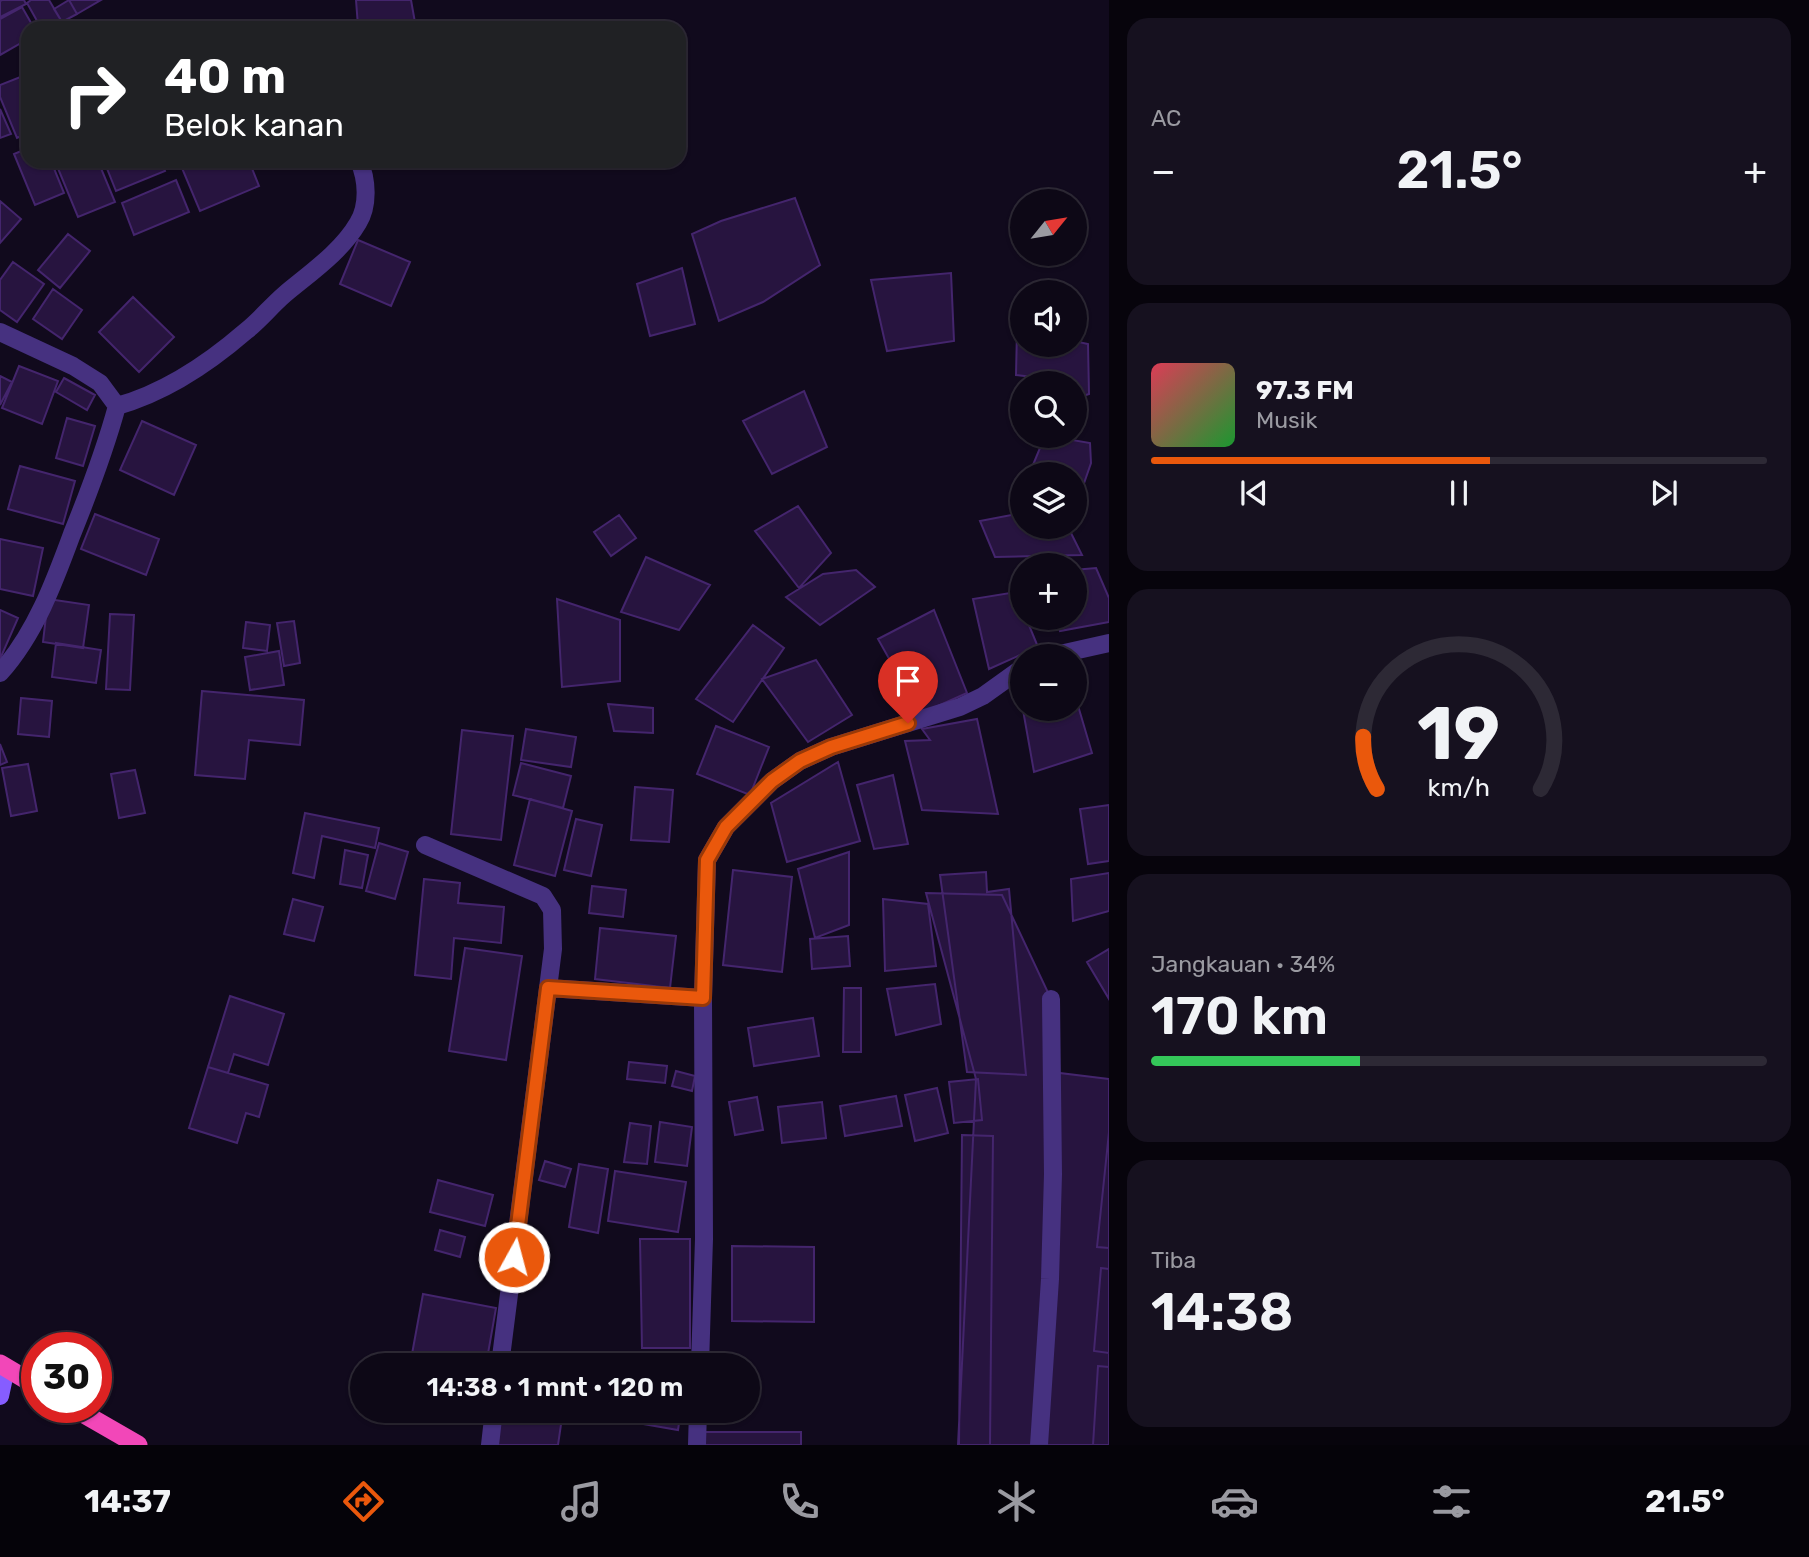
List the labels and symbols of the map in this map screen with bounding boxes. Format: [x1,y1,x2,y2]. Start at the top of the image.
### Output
north arrow [1010,189,1087,266]
pin [878,651,938,723]
position arrow [477,1220,551,1294]
speed limit sign: 30 [21,1332,112,1423]

